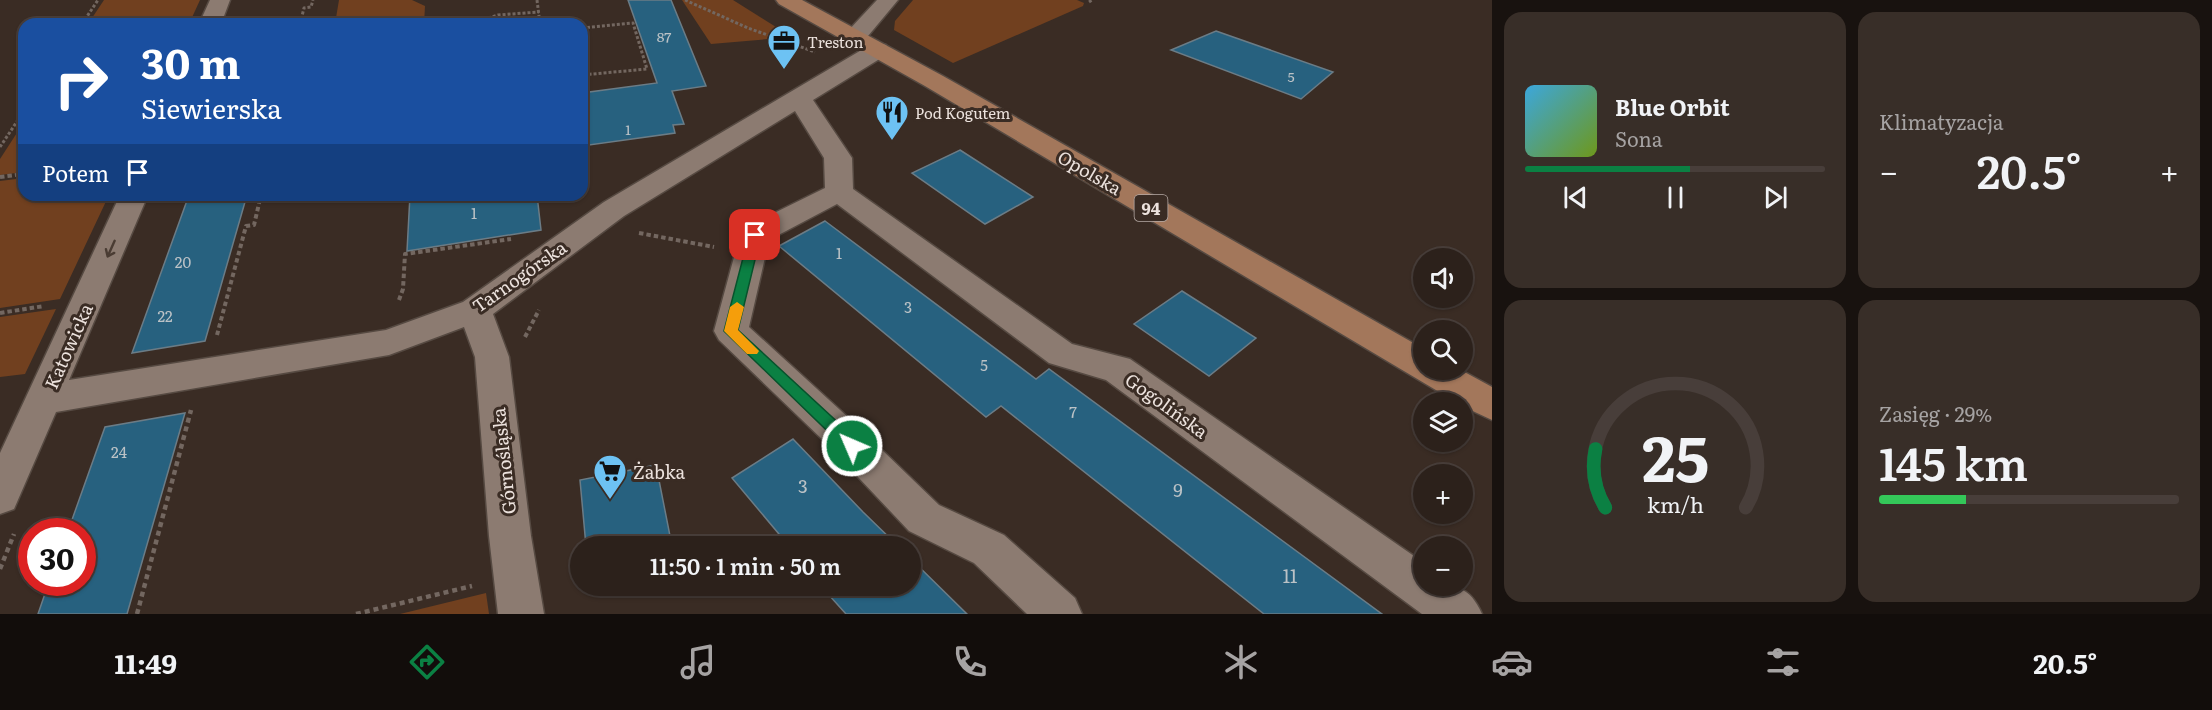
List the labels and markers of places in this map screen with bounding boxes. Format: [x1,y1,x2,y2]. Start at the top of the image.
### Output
office icon: Treston [766,23,802,70]
place label: Treston [807,30,863,53]
restaurant icon: Pod Kogutem [874,94,910,141]
place label: Pod Kogutem [915,101,1011,124]
pin [729,209,780,260]
supermarket icon: Żabka [592,453,628,500]
place label: Żabka [633,458,686,485]

